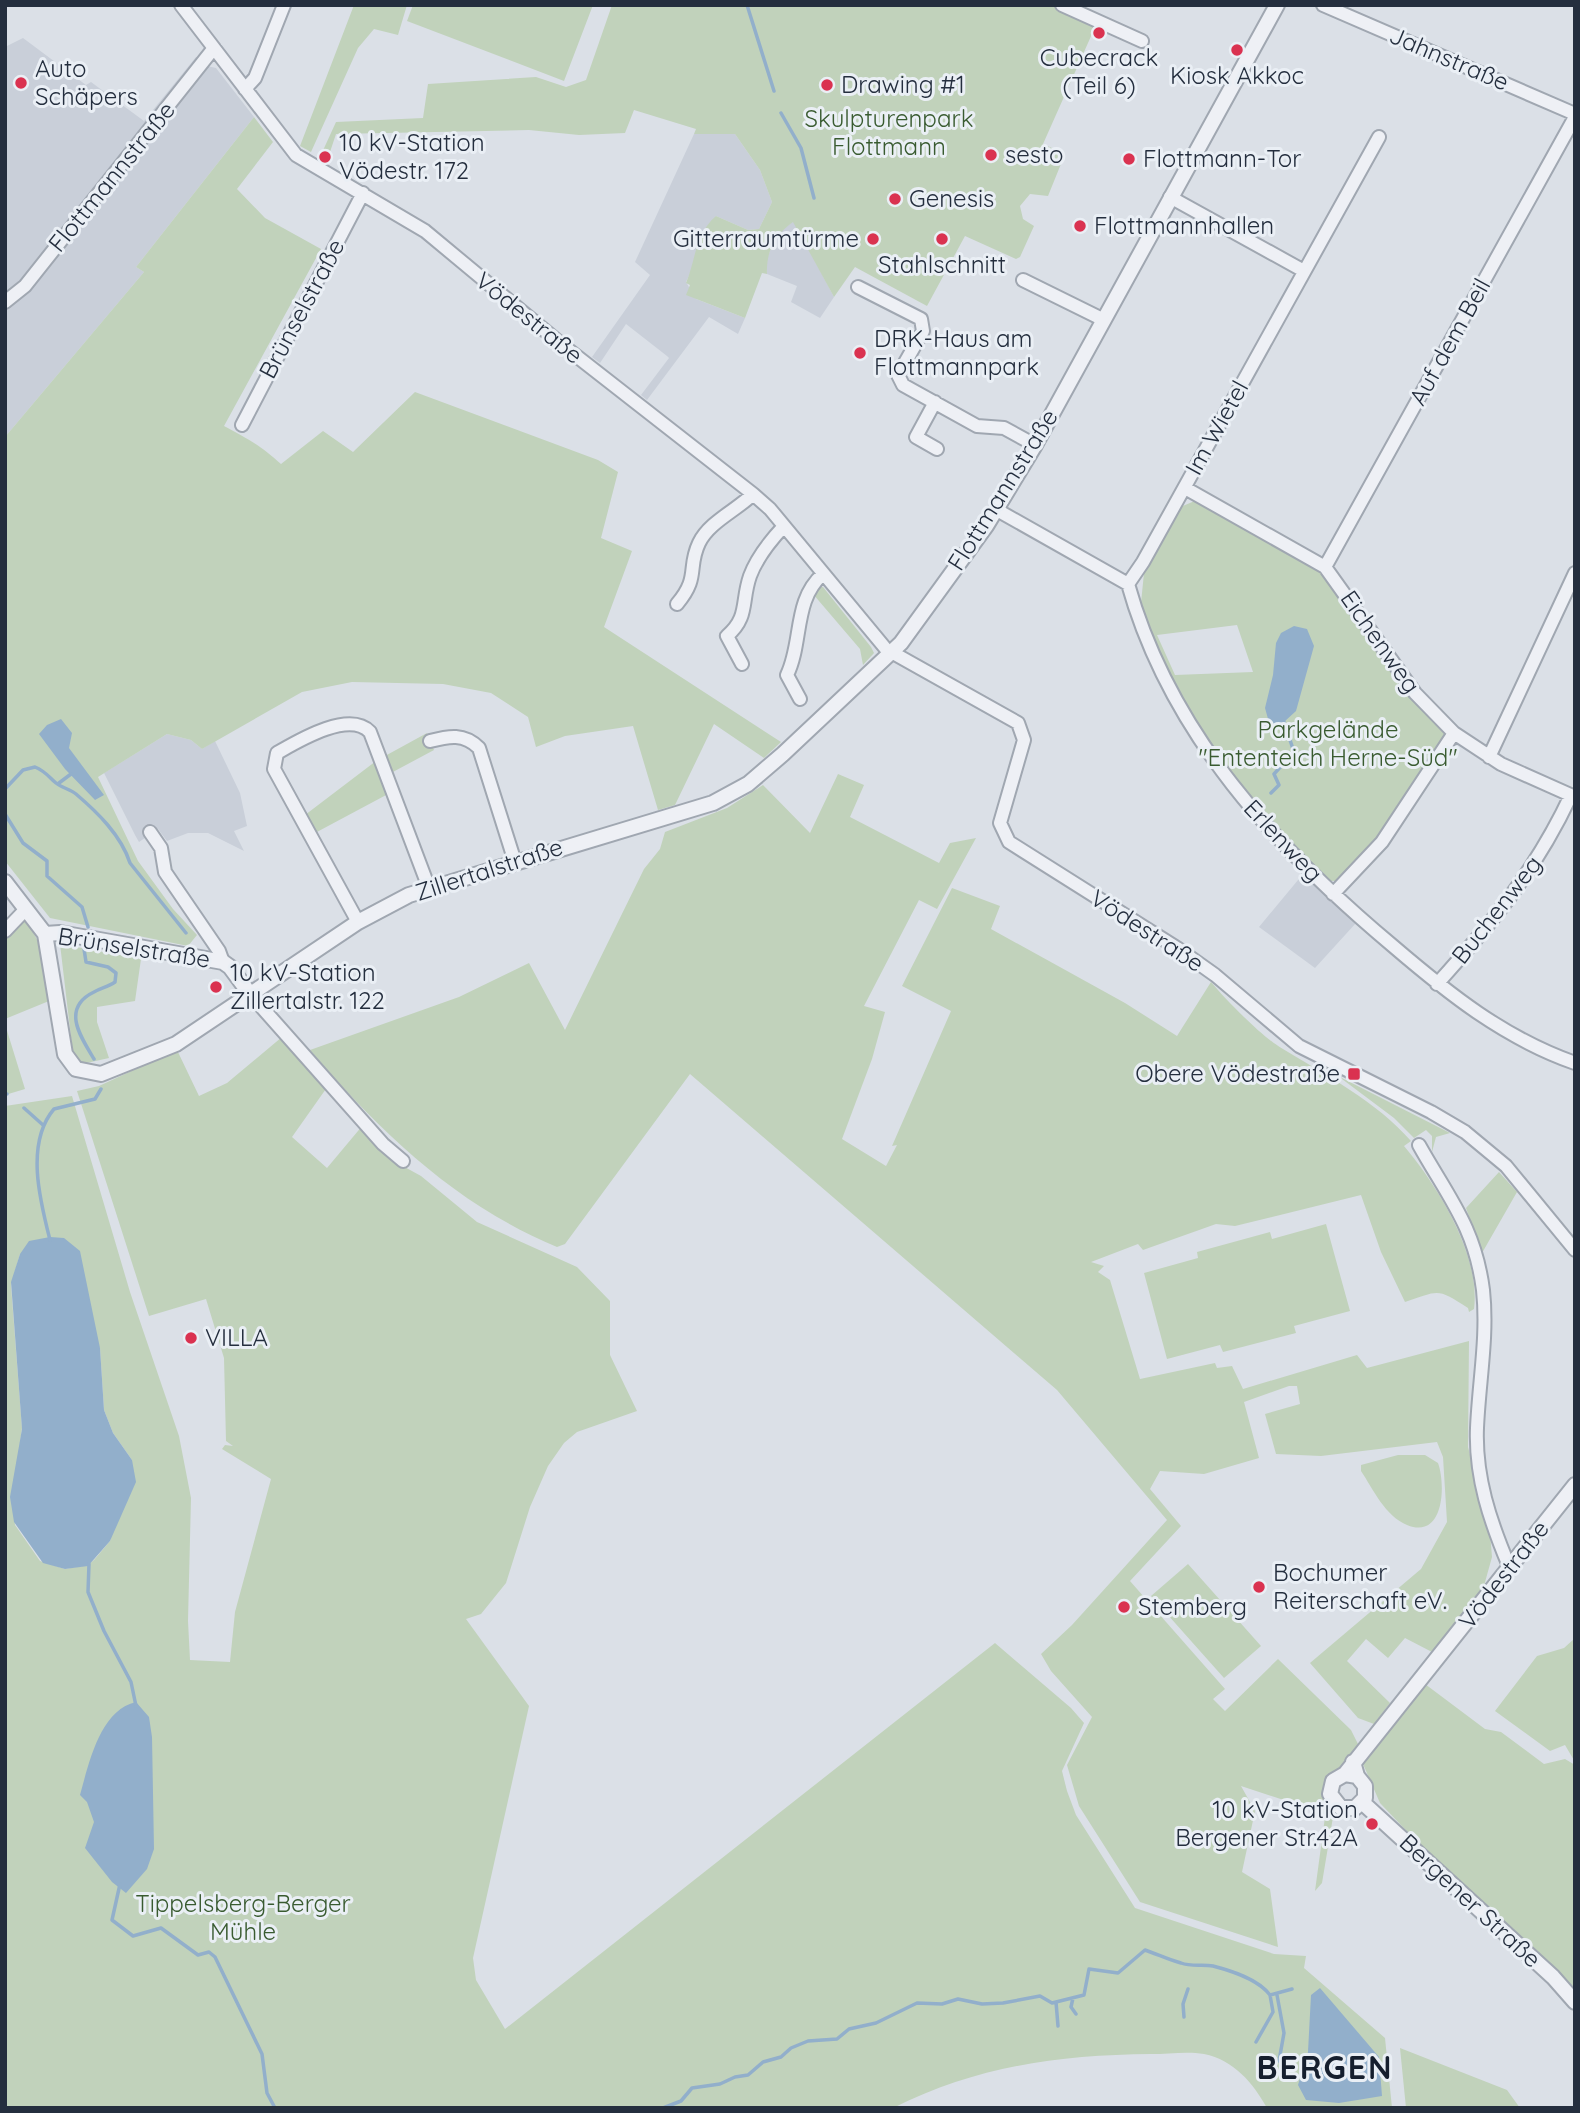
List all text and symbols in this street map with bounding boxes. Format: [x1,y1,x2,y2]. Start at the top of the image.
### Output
street label: Jahnstraße [1385,20,1514,97]
marker: Cubecrack (Teil 6) [1091,25,1107,41]
place label: Cubecrack (Teil 6) [1040,42,1158,100]
marker: Kiosk Akkoc [1229,42,1245,58]
place label: Auto Schäpers [35,53,138,111]
place label: Kiosk Akkoc [1170,60,1304,90]
place label: Drawing #1 [841,69,965,99]
marker: Auto Schäpers [13,75,29,91]
marker: Drawing #1 [819,77,835,93]
street label: Flottmannstraße [41,95,181,258]
park label: Skulpturenpark Flottmann [804,103,974,161]
place label: 10 kV-Station Vödestr. 172 [339,127,485,185]
place label: sesto [1005,139,1064,169]
place label: Flottmann-Tor [1143,143,1302,173]
marker: sesto [983,147,999,163]
marker: 10 kV-Station Vödestr. 172 [317,149,333,165]
marker: Flottmann-Tor [1121,151,1137,167]
place label: Genesis [909,183,994,213]
marker: Genesis [887,191,903,207]
place label: Flottmannhallen [1094,210,1274,240]
marker: Flottmannhallen [1072,218,1088,234]
place label: Gitterraumtürme [673,223,859,253]
marker: Gitterraumtürme [865,231,881,247]
marker: Stahlschnitt [934,231,950,247]
street label: Brünselstraße [252,234,350,383]
place label: Stahlschnitt [878,249,1006,279]
street label: Vödestraße [470,265,589,370]
street label: Auf dem Beil [1402,273,1496,410]
place label: DRK-Haus am Flottmannpark [874,323,1039,381]
marker: DRK-Haus am Flottmannpark [852,345,868,361]
street label: Im Wietel [1178,375,1254,480]
street label: Flottmannstraße [940,403,1064,576]
street label: Eichenweg [1334,584,1427,699]
park label: Parkgelände "Ententeich Herne-Süd" [1198,714,1458,772]
street label: Erlenweg [1238,793,1330,888]
street label: Zillertalstraße [411,831,566,907]
street label: Buchenweg [1445,849,1548,970]
street label: Vödestraße [1085,882,1210,978]
street label: Brünselstraße [56,920,212,974]
place label: 10 kV-Station Zillertalstr. 122 [230,957,385,1015]
marker: 10 kV-Station Zillertalstr. 122 [208,979,224,995]
place label: Obere Vödestraße [1135,1058,1340,1088]
marker: Obere Vödestraße [1346,1066,1362,1082]
place label: VILLA [205,1322,268,1352]
marker: VILLA [183,1330,199,1346]
street label: Vödestraße [1452,1514,1555,1635]
place label: Bochumer Reiterschaft eV. [1273,1557,1447,1615]
marker: Bochumer Reiterschaft eV. [1251,1579,1267,1595]
place label: Stemberg [1138,1591,1247,1621]
marker: Stemberg [1116,1599,1132,1615]
place label: 10 kV-Station Bergener Str.42A [1175,1794,1358,1852]
marker: 10 kV-Station Bergener Str.42A [1364,1816,1380,1832]
street label: Bergener Straße [1394,1827,1548,1973]
park label: Tippelsberg-Berger Mühle [135,1888,351,1946]
district label: BERGEN [1256,2047,1394,2087]

